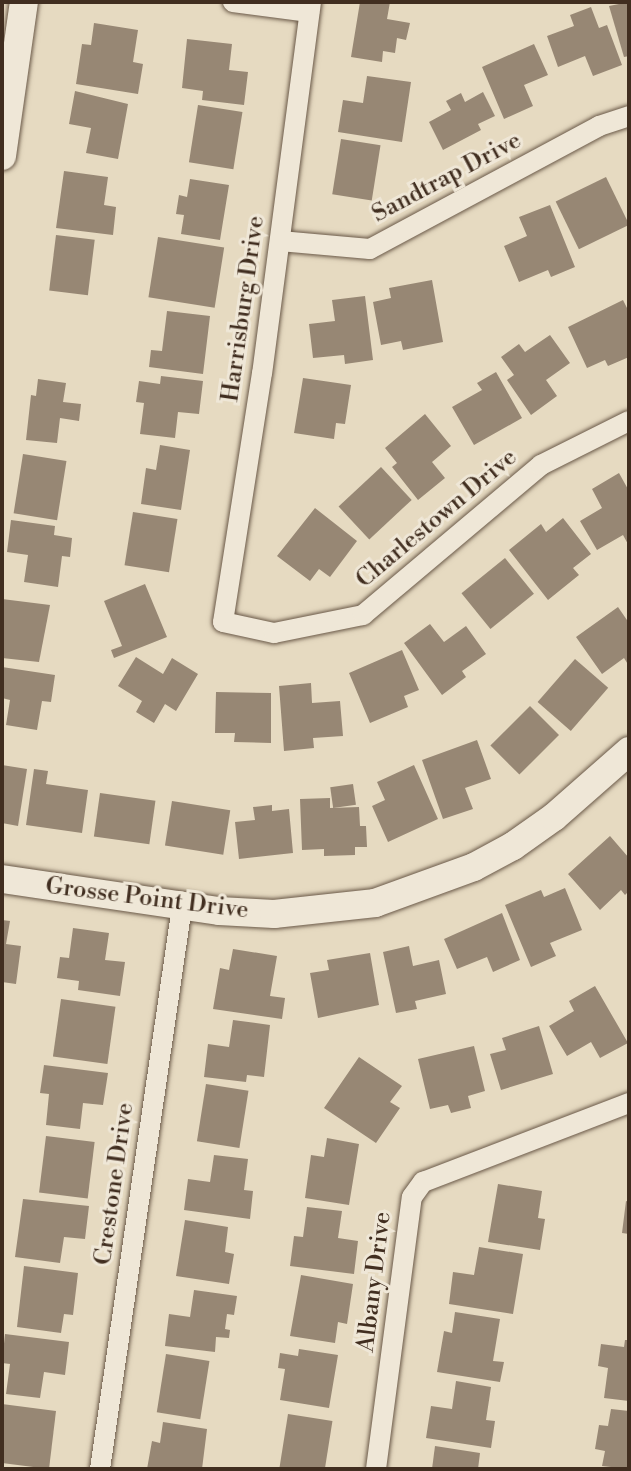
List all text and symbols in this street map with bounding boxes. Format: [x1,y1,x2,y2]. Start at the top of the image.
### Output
street label: Sandtrap Drive [368,127,526,229]
street label: Harrisburg Drive [217,214,271,404]
street label: Charlestown Drive [351,443,523,595]
street label: Grosse Point Drive [44,872,250,926]
street label: Crestone Drive [89,1101,141,1267]
street label: Albany Drive [352,1210,398,1354]

